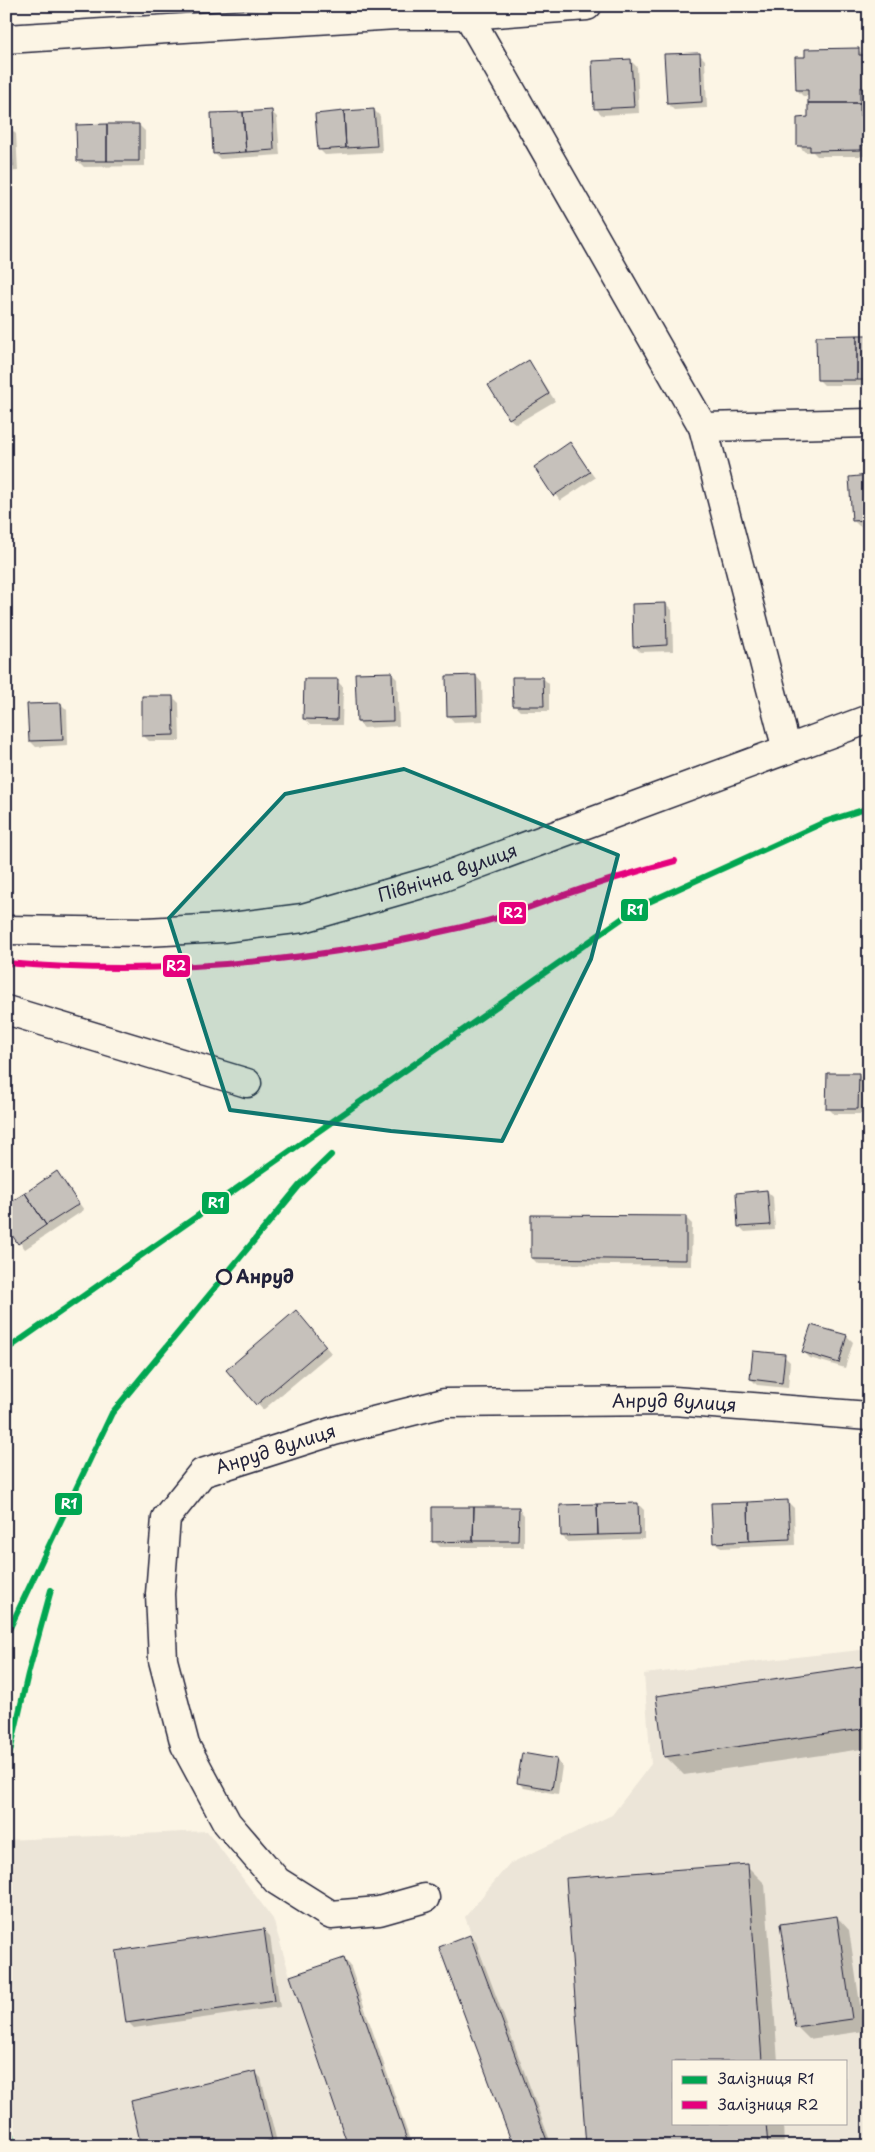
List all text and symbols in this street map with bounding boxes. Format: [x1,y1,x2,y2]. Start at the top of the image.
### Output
street label: Північна вулиця [374,836,521,908]
line badge: R1 [620,898,649,922]
text: R1 [627,899,644,920]
line badge: R2 [498,901,527,925]
text: R2 [503,902,523,923]
line badge: R2 [162,954,191,978]
text: R2 [166,955,186,976]
line badge: R1 [201,1191,230,1215]
text: R1 [208,1192,225,1213]
place label: Анруд [235,1262,294,1289]
marker: Анруд [216,1269,232,1285]
street label: Анруд вулиця [612,1386,738,1418]
street label: Анруд вулиця [212,1416,339,1480]
line badge: R1 [54,1492,83,1516]
text: R1 [61,1493,78,1514]
legend [672,2060,848,2124]
text: Залізниця R1 [717,2066,814,2089]
text: Залізниця R2 [717,2092,819,2115]

